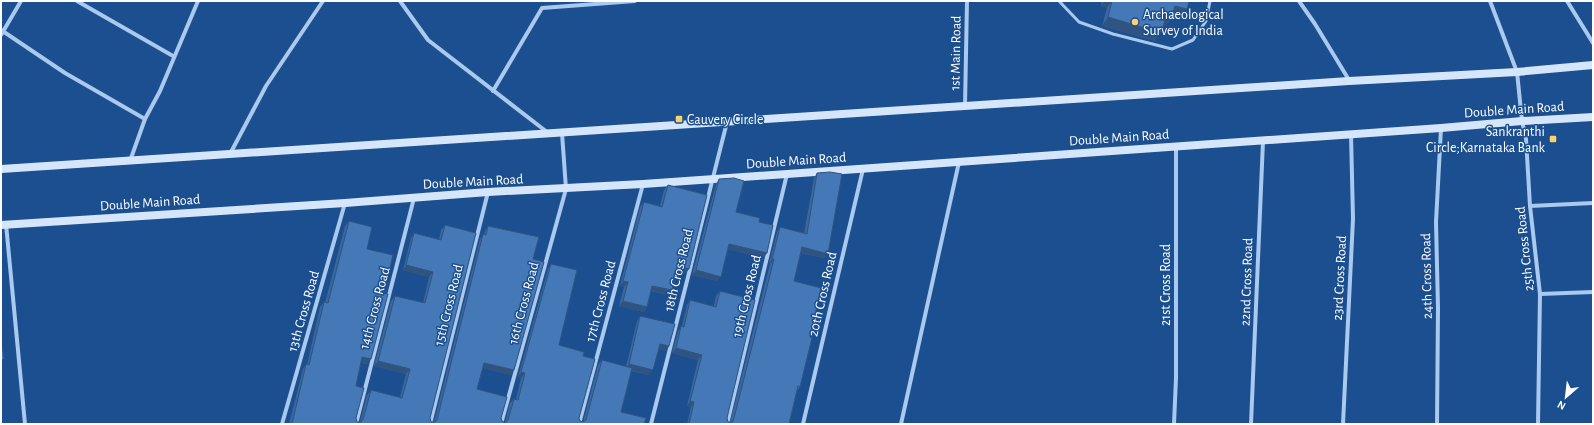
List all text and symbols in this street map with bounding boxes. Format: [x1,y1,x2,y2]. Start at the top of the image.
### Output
place label: Archaeological Survey of India [1143,8,1224,38]
street label: 1st Main Road [948,15,964,91]
marker: Archaeological Survey of India [1130,17,1140,27]
street label: Double Main Road [1463,100,1565,120]
place label: Cauvery Circle [687,113,763,127]
marker: Cauvery Circle [674,114,684,124]
place label: Sankranthi Circle;Karnataka Bank [1426,125,1546,155]
street label: Double Main Road [1068,128,1170,148]
marker: Sankranthi Circle;Karnataka Bank [1548,134,1558,144]
street label: Double Main Road [745,151,847,171]
street label: Double Main Road [422,172,524,192]
street label: Double Main Road [99,193,201,213]
street label: 25th Cross Road [1514,206,1536,292]
street label: 18th Cross Road [662,228,696,313]
street label: 24th Cross Road [1419,233,1435,319]
street label: 23rd Cross Road [1331,235,1349,321]
street label: 22nd Cross Road [1238,238,1256,326]
street label: 21st Cross Road [1159,244,1173,326]
street label: 20th Cross Road [806,250,840,338]
street label: 19th Cross Road [730,254,764,339]
street label: 17th Cross Road [583,259,619,343]
street label: 16th Cross Road [506,261,542,346]
street label: 15th Cross Road [432,263,466,348]
street label: 14th Cross Road [357,266,393,351]
street label: 13th Cross Road [286,269,322,353]
north arrow [1546,377,1586,417]
text: N [1556,399,1568,412]

